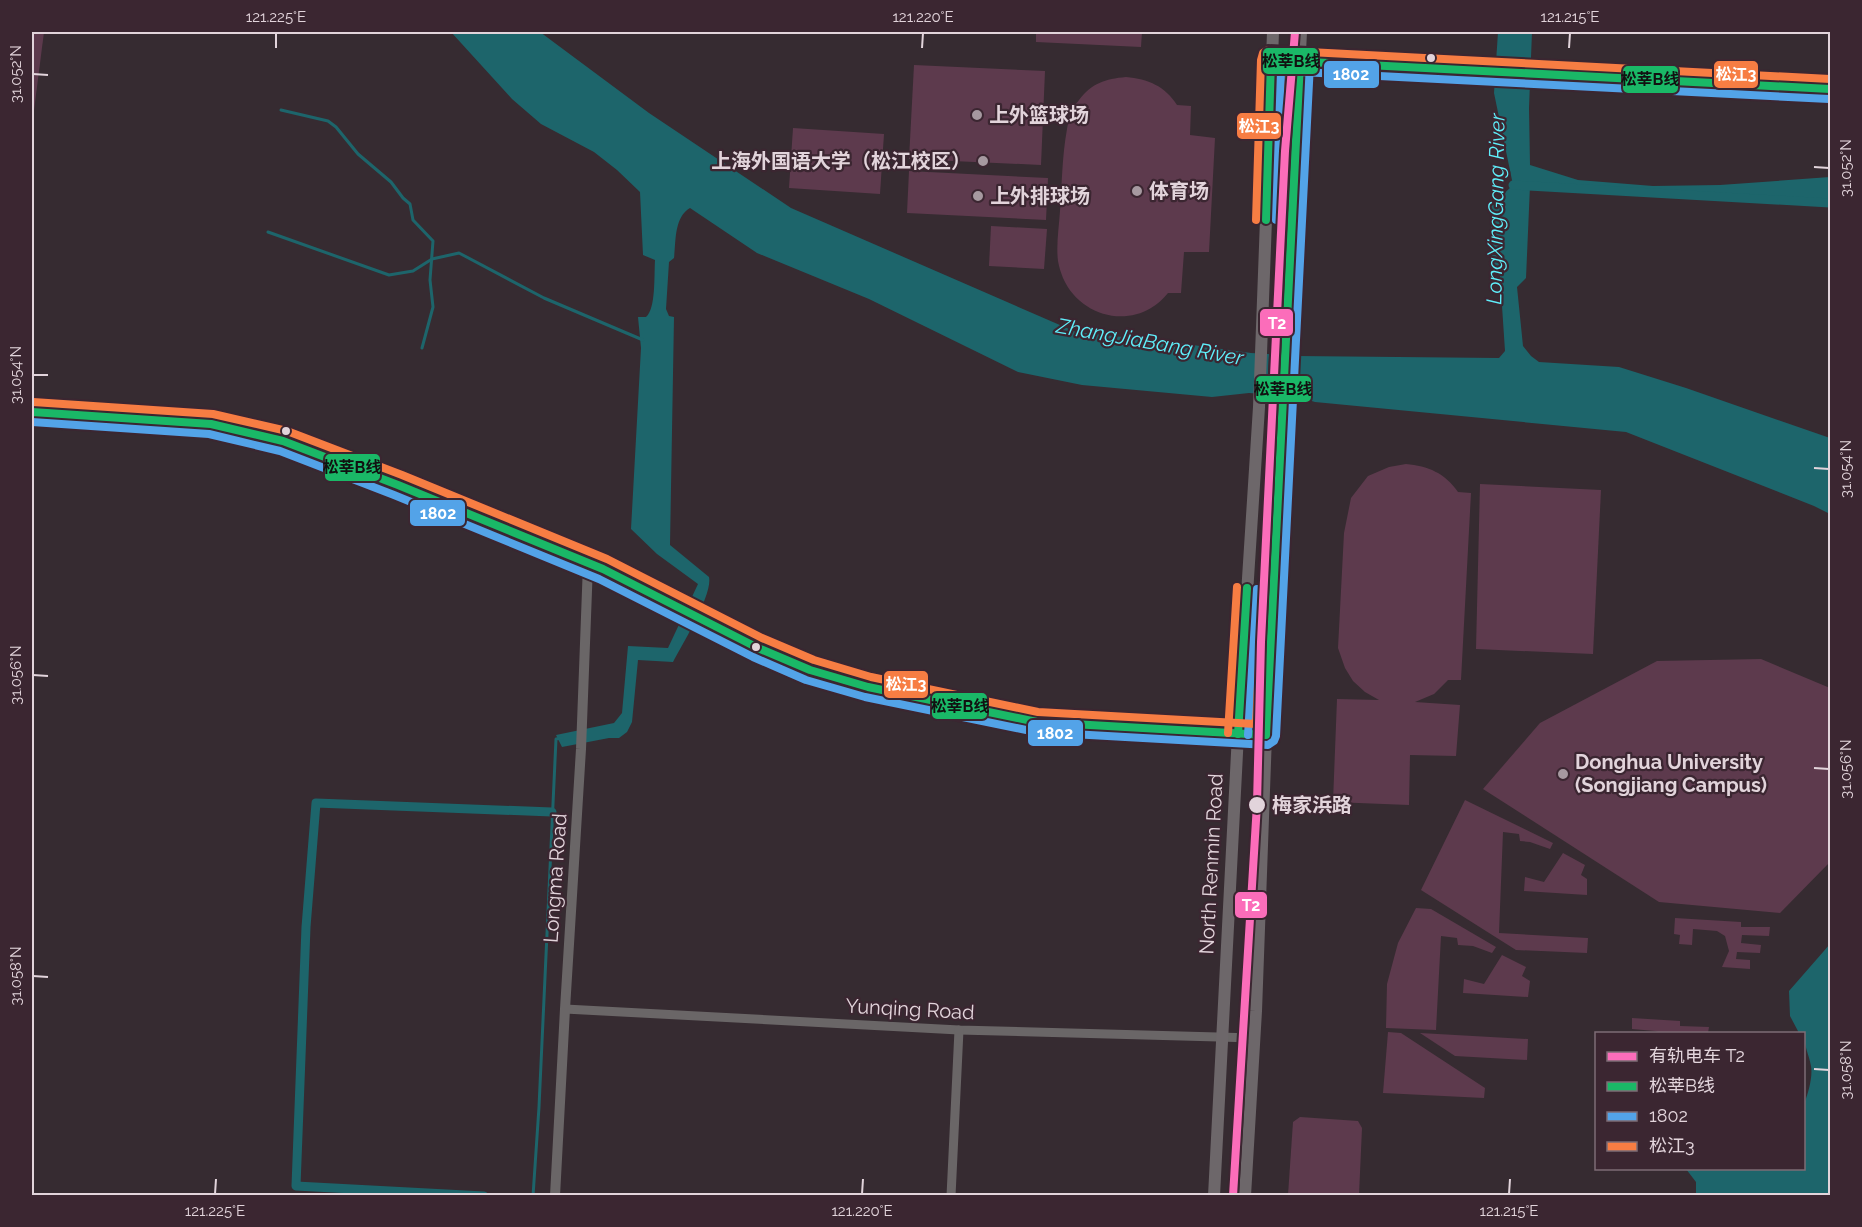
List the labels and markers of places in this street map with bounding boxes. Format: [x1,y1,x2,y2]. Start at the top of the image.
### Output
unlabelled marker [1425,52,1437,64]
place label: 上外篮球场 [989,103,1089,127]
marker: 上外篮球场 [970,108,984,122]
place label: 上海外国语大学（松江校区） [711,149,971,173]
marker: 上海外国语大学（松江校区） [976,154,990,168]
place label: 体育场 [1149,179,1209,203]
place label: 上外排球场 [990,184,1090,208]
marker: 体育场 [1130,184,1144,198]
marker: 上外排球场 [971,189,985,203]
unlabelled marker [280,425,292,437]
unlabelled marker [750,641,762,653]
place label: Donghua University (Songjiang Campus) [1575,750,1767,797]
marker: Donghua University (Songjiang Campus) [1556,767,1570,781]
place label: 梅家浜路 [1272,793,1352,817]
marker: 梅家浜路 [1247,795,1267,815]

